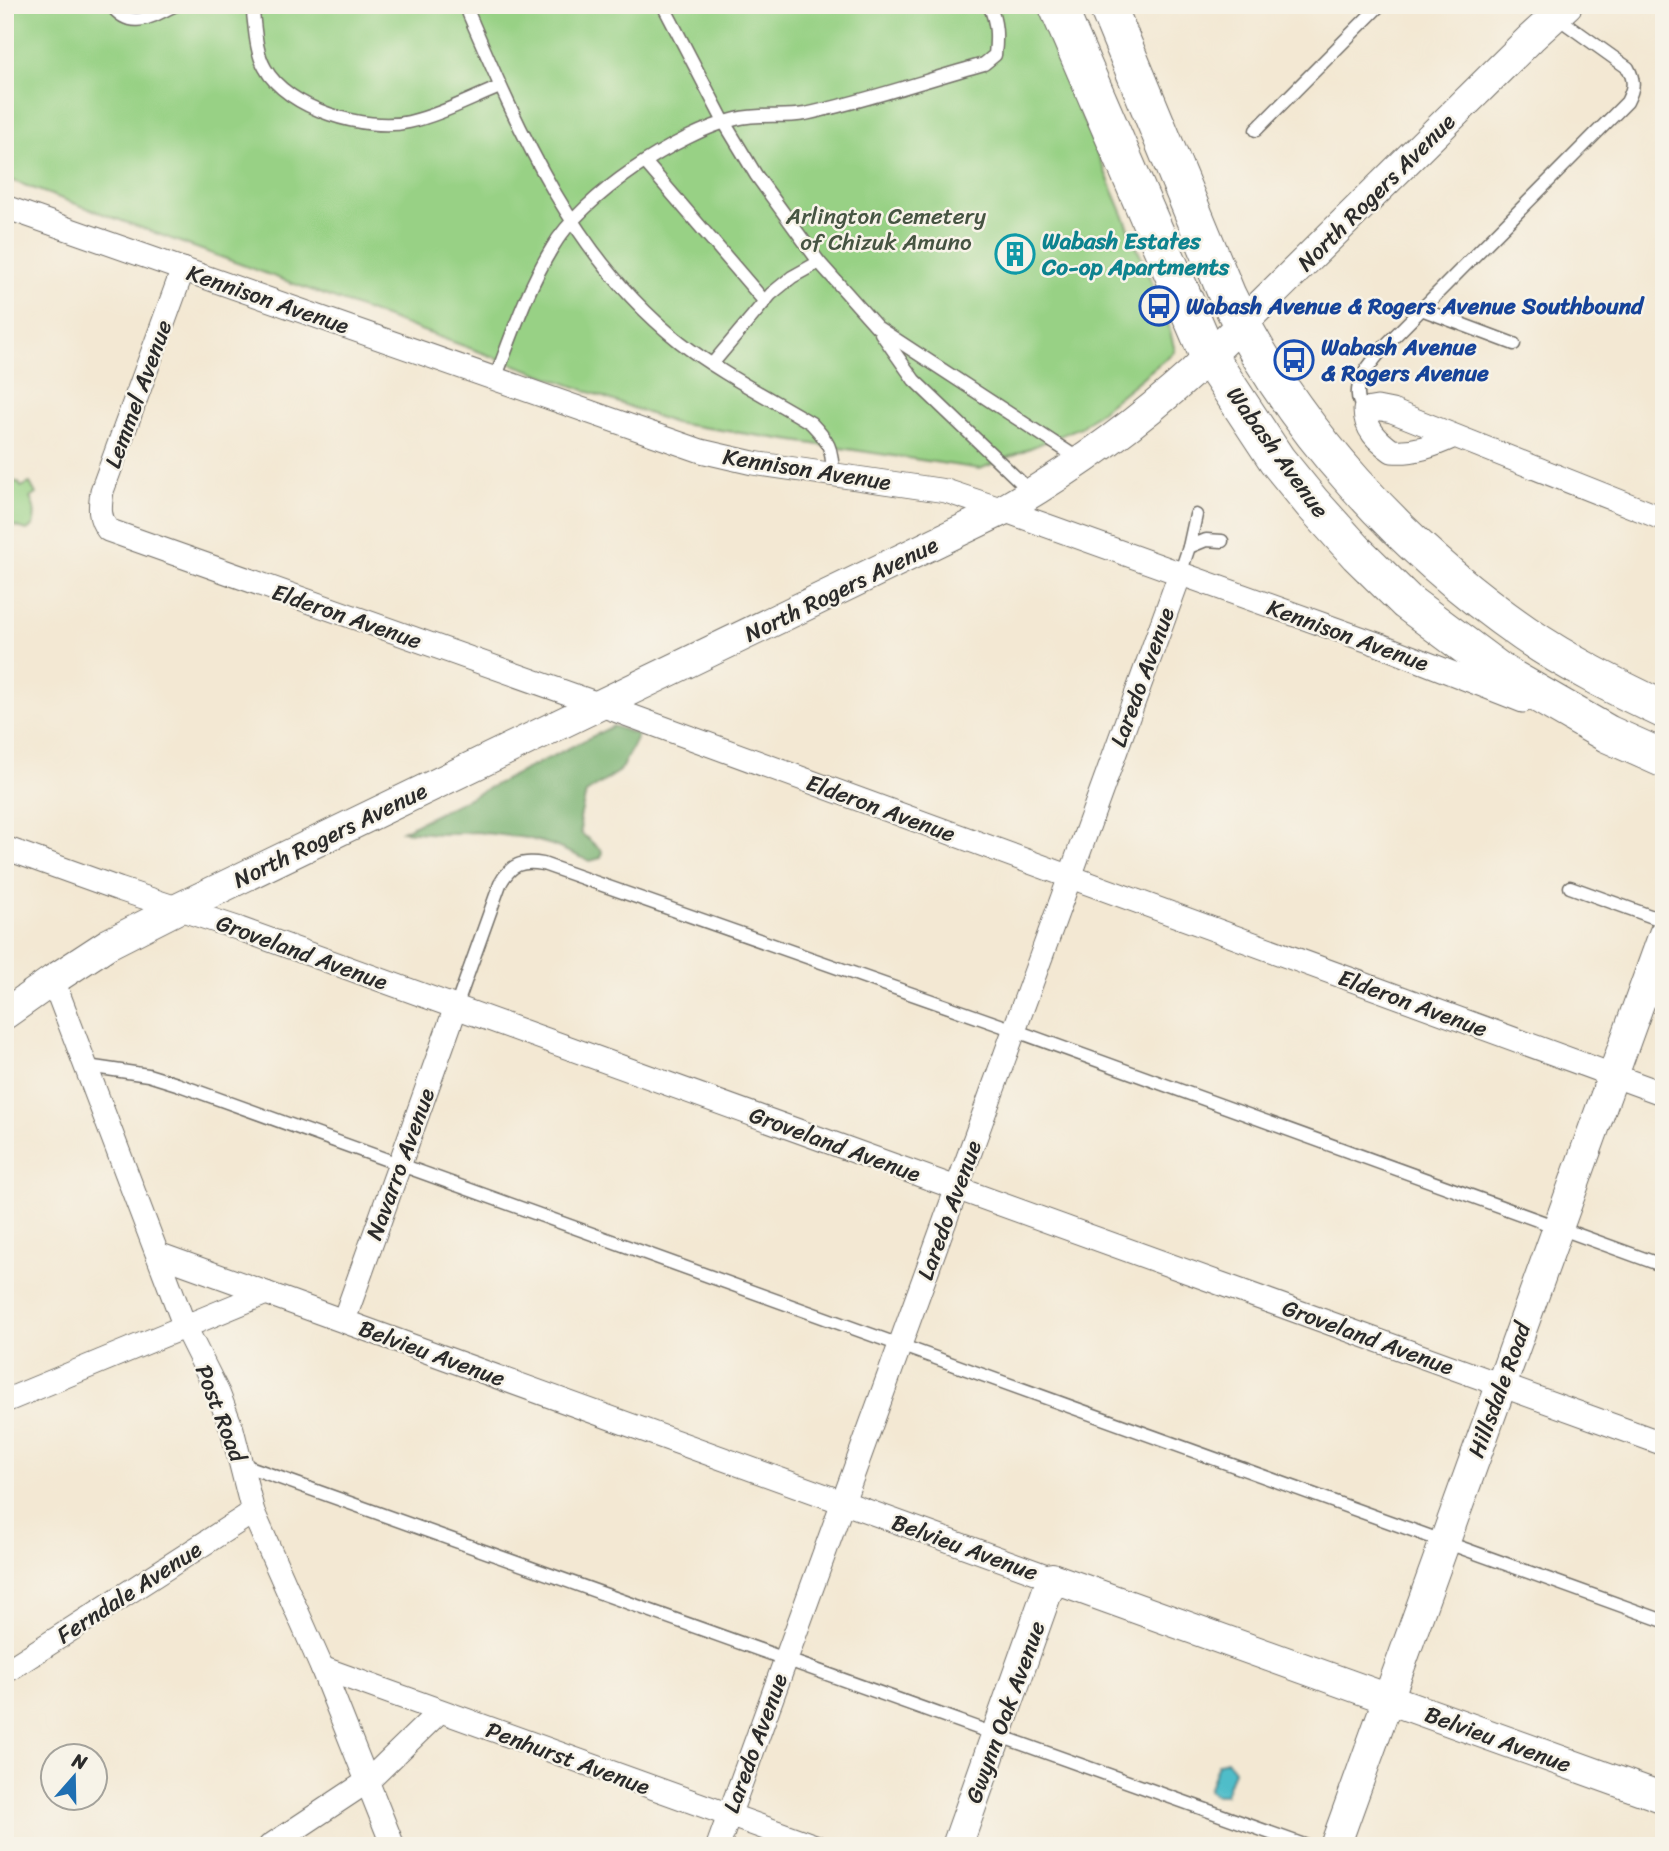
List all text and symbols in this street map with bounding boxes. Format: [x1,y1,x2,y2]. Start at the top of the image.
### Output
street label: North Rogers Avenue [1287,103,1466,282]
park label: Arlington Cemetery of Chizuk Amuno [785,196,986,263]
place label: Wabash Estates Co-op Apartments [1041,221,1230,288]
building icon: Wabash Estates Co-op Apartments [994,233,1036,275]
street label: Kennison Avenue [181,252,355,346]
bus stop icon: Wabash Avenue & Rogers Avenue Southbound [1138,285,1180,327]
place label: Wabash Avenue & Rogers Avenue Southbound [1186,286,1645,327]
street label: Lemmel Avenue [93,314,184,474]
place label: Wabash Avenue & Rogers Avenue [1321,327,1489,394]
bus stop icon: Wabash Avenue & Rogers Avenue [1273,339,1315,381]
street label: Wabash Avenue [1215,377,1340,527]
street label: Kennison Avenue [720,436,894,503]
street label: North Rogers Avenue [737,525,945,654]
street label: Elderon Avenue [266,572,428,661]
street label: Kennison Avenue [1261,587,1435,684]
street label: Laredo Avenue [1098,601,1187,753]
street label: Elderon Avenue [800,762,961,855]
street label: North Rogers Avenue [226,771,434,900]
street label: Groveland Avenue [210,902,393,1003]
street label: Elderon Avenue [1332,957,1493,1050]
street label: Navarro Avenue [354,1082,447,1246]
street label: Groveland Avenue [743,1094,926,1195]
street label: Laredo Avenue [905,1134,994,1286]
street label: Groveland Avenue [1276,1287,1459,1388]
street label: Belvieu Avenue [353,1308,511,1399]
street label: Hillsdale Road [1456,1315,1544,1464]
street label: Post Road [183,1358,259,1470]
street label: Belvieu Avenue [886,1502,1044,1593]
street label: Ferndale Avenue [48,1530,210,1655]
street label: Gwynn Oak Avenue [953,1615,1058,1809]
street label: Laredo Avenue [711,1667,800,1819]
street label: Belvieu Avenue [1419,1694,1577,1785]
street label: Penhurst Avenue [480,1710,656,1807]
north arrow [38,1742,108,1812]
text: N [67,1743,92,1780]

